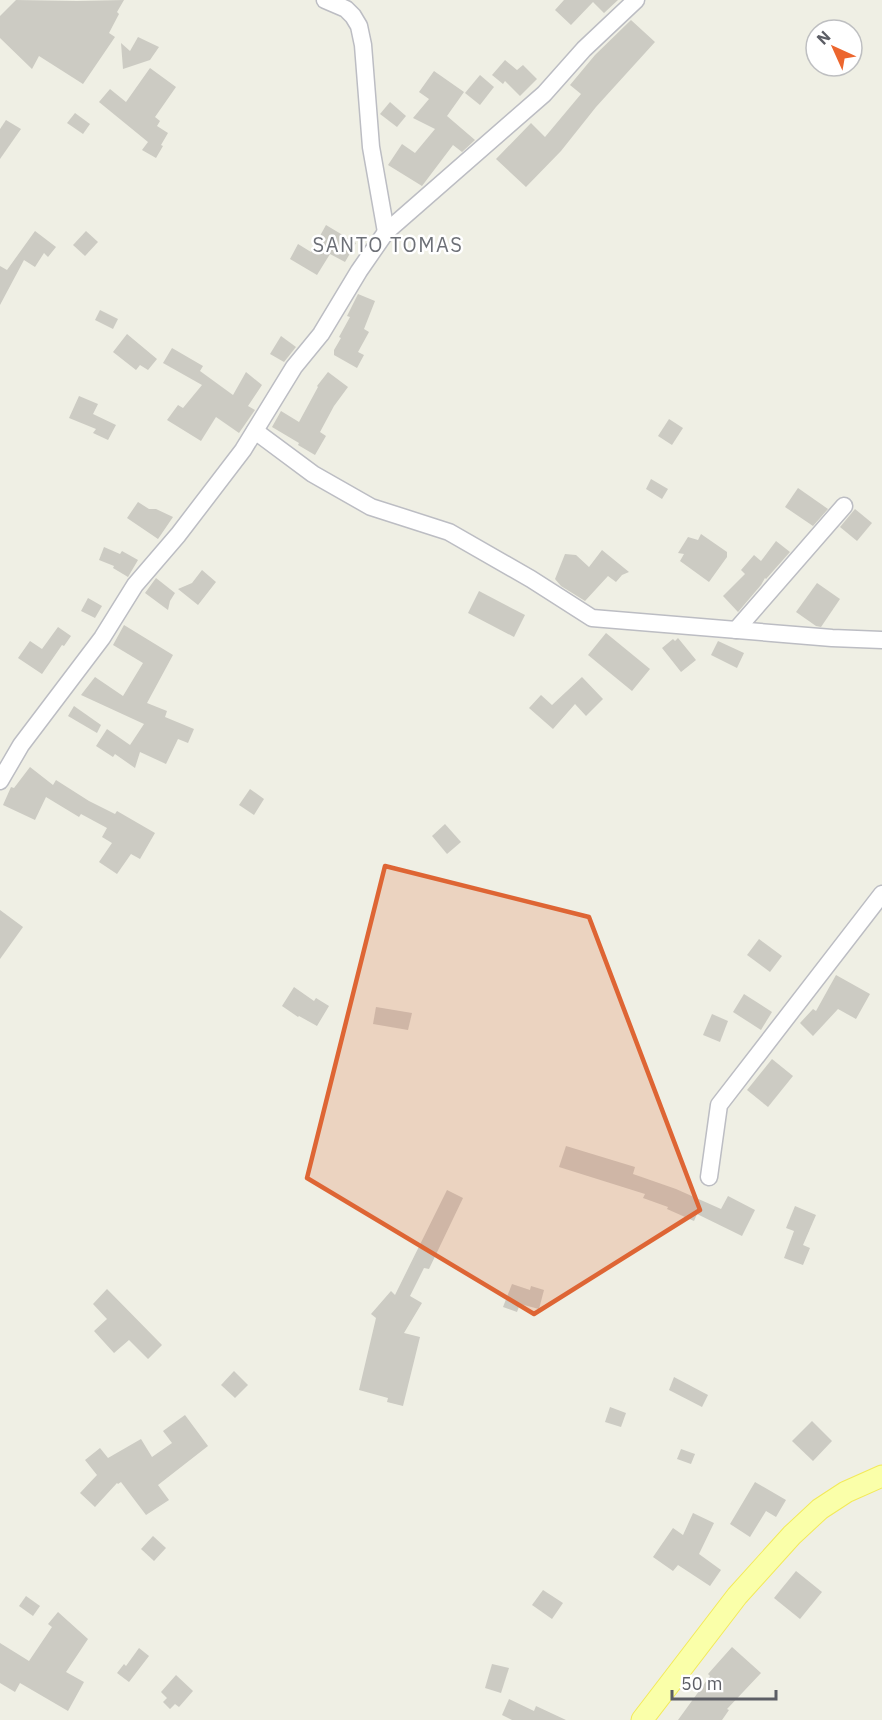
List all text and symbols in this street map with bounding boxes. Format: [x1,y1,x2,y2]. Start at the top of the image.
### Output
north arrow [804,18,864,78]
text: N [812,26,835,49]
district label: SANTO TOMAS [313,231,463,258]
scale bar [672,1663,776,1701]
text: 50 m [681,1672,723,1695]

